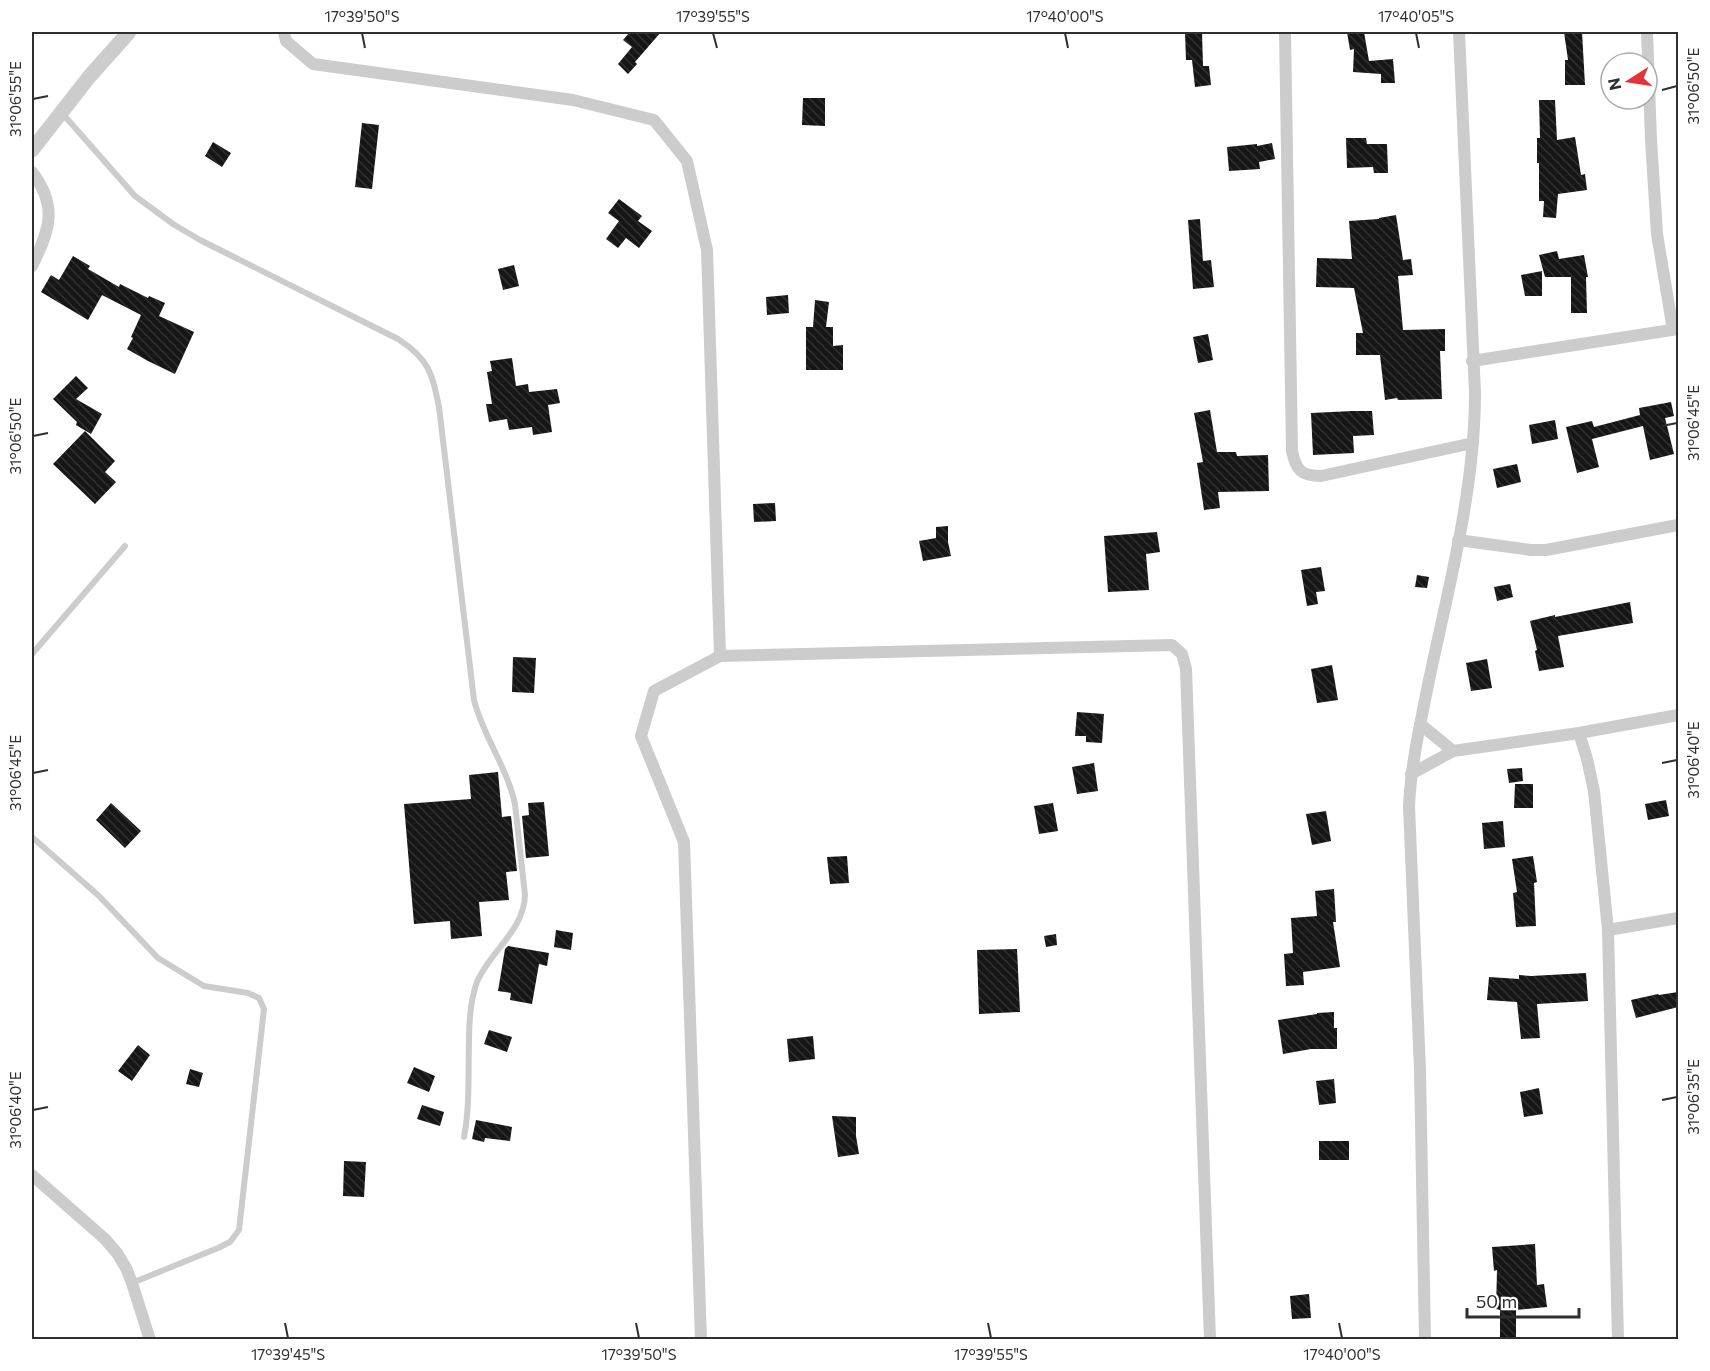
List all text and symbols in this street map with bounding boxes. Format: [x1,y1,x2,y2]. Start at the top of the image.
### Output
text: 17°39'50"S [325,7,400,25]
text: 17°39'55"S [676,7,750,25]
text: 17°40'00"S [1026,7,1104,25]
text: 17°40'05"S [1378,7,1454,25]
text: 31°06'50"E [1684,47,1702,124]
north arrow [1599,51,1659,111]
text: 31°06'55"E [6,61,24,137]
text: N [1603,76,1624,92]
text: 31°06'45"E [1684,385,1702,461]
text: 31°06'50"E [6,397,24,474]
text: 31°06'40"E [1684,721,1702,799]
text: 31°06'45"E [6,735,24,811]
text: 31°06'35"E [1684,1059,1702,1135]
text: 31°06'40"E [6,1071,24,1149]
scale bar [1467,1281,1580,1319]
text: 50 m [1476,1290,1517,1312]
text: 17°39'45"S [251,1345,325,1363]
text: 17°39'50"S [602,1345,677,1363]
text: 17°39'55"S [954,1345,1028,1363]
text: 17°40'00"S [1303,1345,1381,1363]

